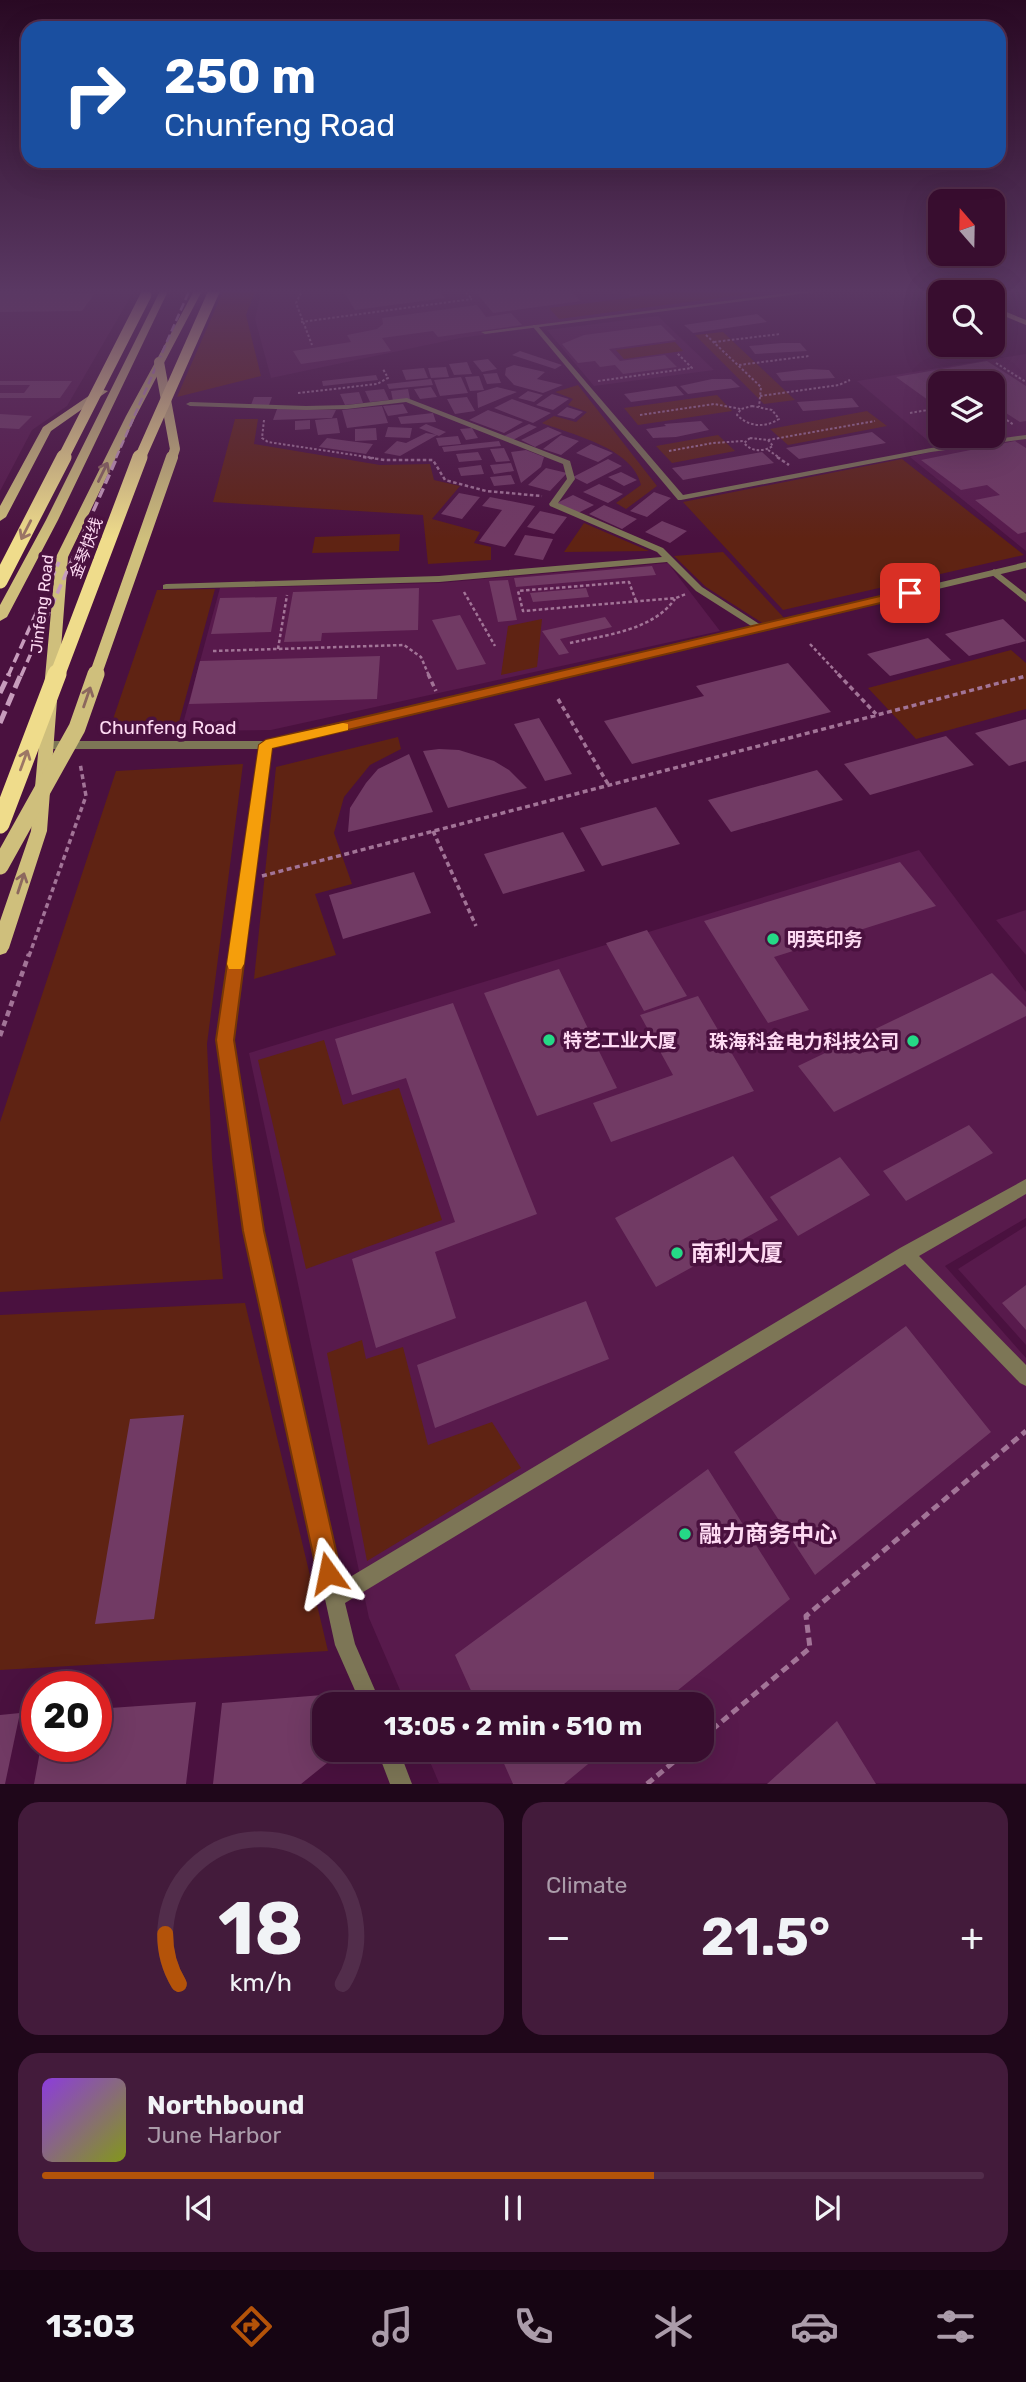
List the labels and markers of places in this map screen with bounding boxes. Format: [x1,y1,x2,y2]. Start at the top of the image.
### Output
pin [880,563,940,623]
place label: 明英印务 [787,928,863,951]
marker: 明英印务 [765,931,781,947]
place label: 特艺工业大厦 [563,1029,677,1052]
place label: 珠海科金电力科技公司 [709,1030,899,1053]
marker: 特艺工业大厦 [541,1032,557,1048]
marker: 珠海科金电力科技公司 [905,1033,921,1049]
place label: 南利大厦 [691,1239,783,1267]
marker: 南利大厦 [669,1245,685,1261]
place label: 融力商务中心 [699,1520,837,1548]
marker: 融力商务中心 [677,1526,693,1542]

